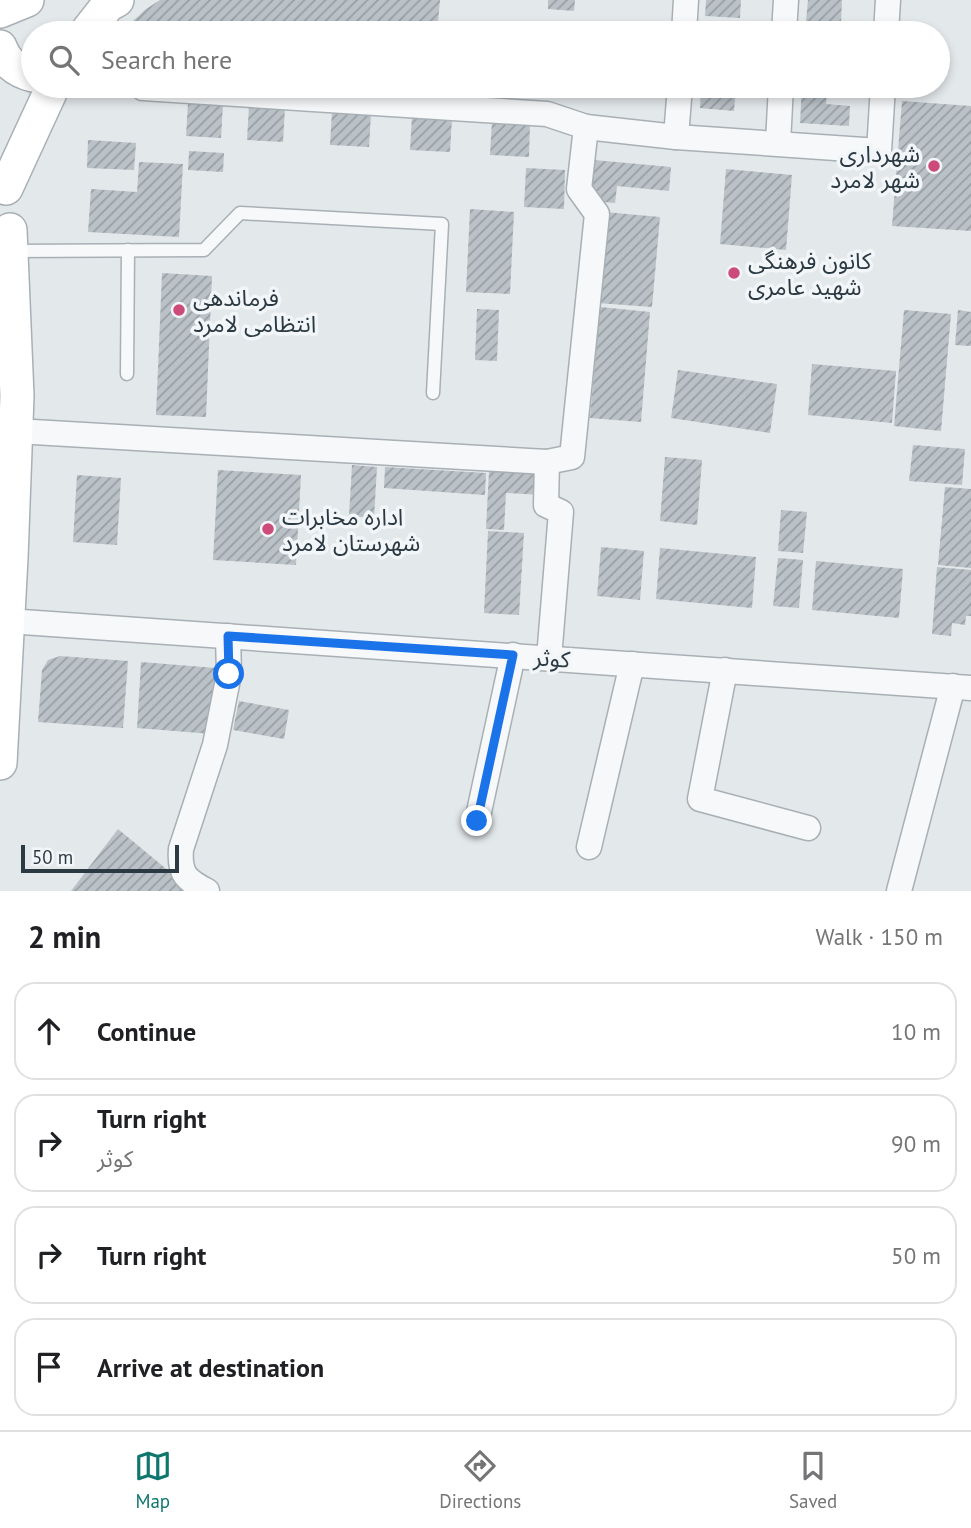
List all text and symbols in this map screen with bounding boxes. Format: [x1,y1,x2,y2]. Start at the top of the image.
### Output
search box [21,21,950,98]
icon: search [45,41,83,79]
text: Search here [101,43,232,76]
place label: شهرداری شهر لامرد [830,139,920,194]
marker: شهرداری شهر لامرد [926,158,942,174]
place label: کانون فرهنگی شهید عامری [748,246,872,301]
marker: کانون فرهنگی شهید عامری [726,265,742,281]
place label: فرماندهی انتظامی لامرد [193,283,316,338]
marker: فرماندهی انتظامی لامرد [171,302,187,318]
place label: اداره مخابرات شهرستان لامرد [282,502,420,557]
marker: اداره مخابرات شهرستان لامرد [260,521,276,537]
street label: کوثر [532,642,572,674]
route start [213,658,244,689]
route end [461,805,492,836]
scale bar [21,842,178,874]
text: 50 m [32,845,73,869]
text: 2 min [28,917,101,956]
text: Walk · 150 m [816,922,943,951]
icon: ahead [30,1012,68,1050]
text: Continue [97,1015,196,1048]
text: 10 m [891,1017,941,1046]
text: Turn right [97,1102,206,1135]
icon: right [30,1124,68,1162]
text: 90 m [891,1129,941,1158]
text: کوثر [97,1144,133,1173]
icon: right [30,1236,68,1274]
text: Turn right [97,1239,206,1272]
text: 50 m [891,1241,941,1270]
icon: arrive [30,1348,68,1386]
text: Arrive at destination [97,1351,324,1384]
tab: Map [134,1447,172,1513]
tab: Directions [439,1447,521,1513]
tab: Saved [789,1447,837,1513]

